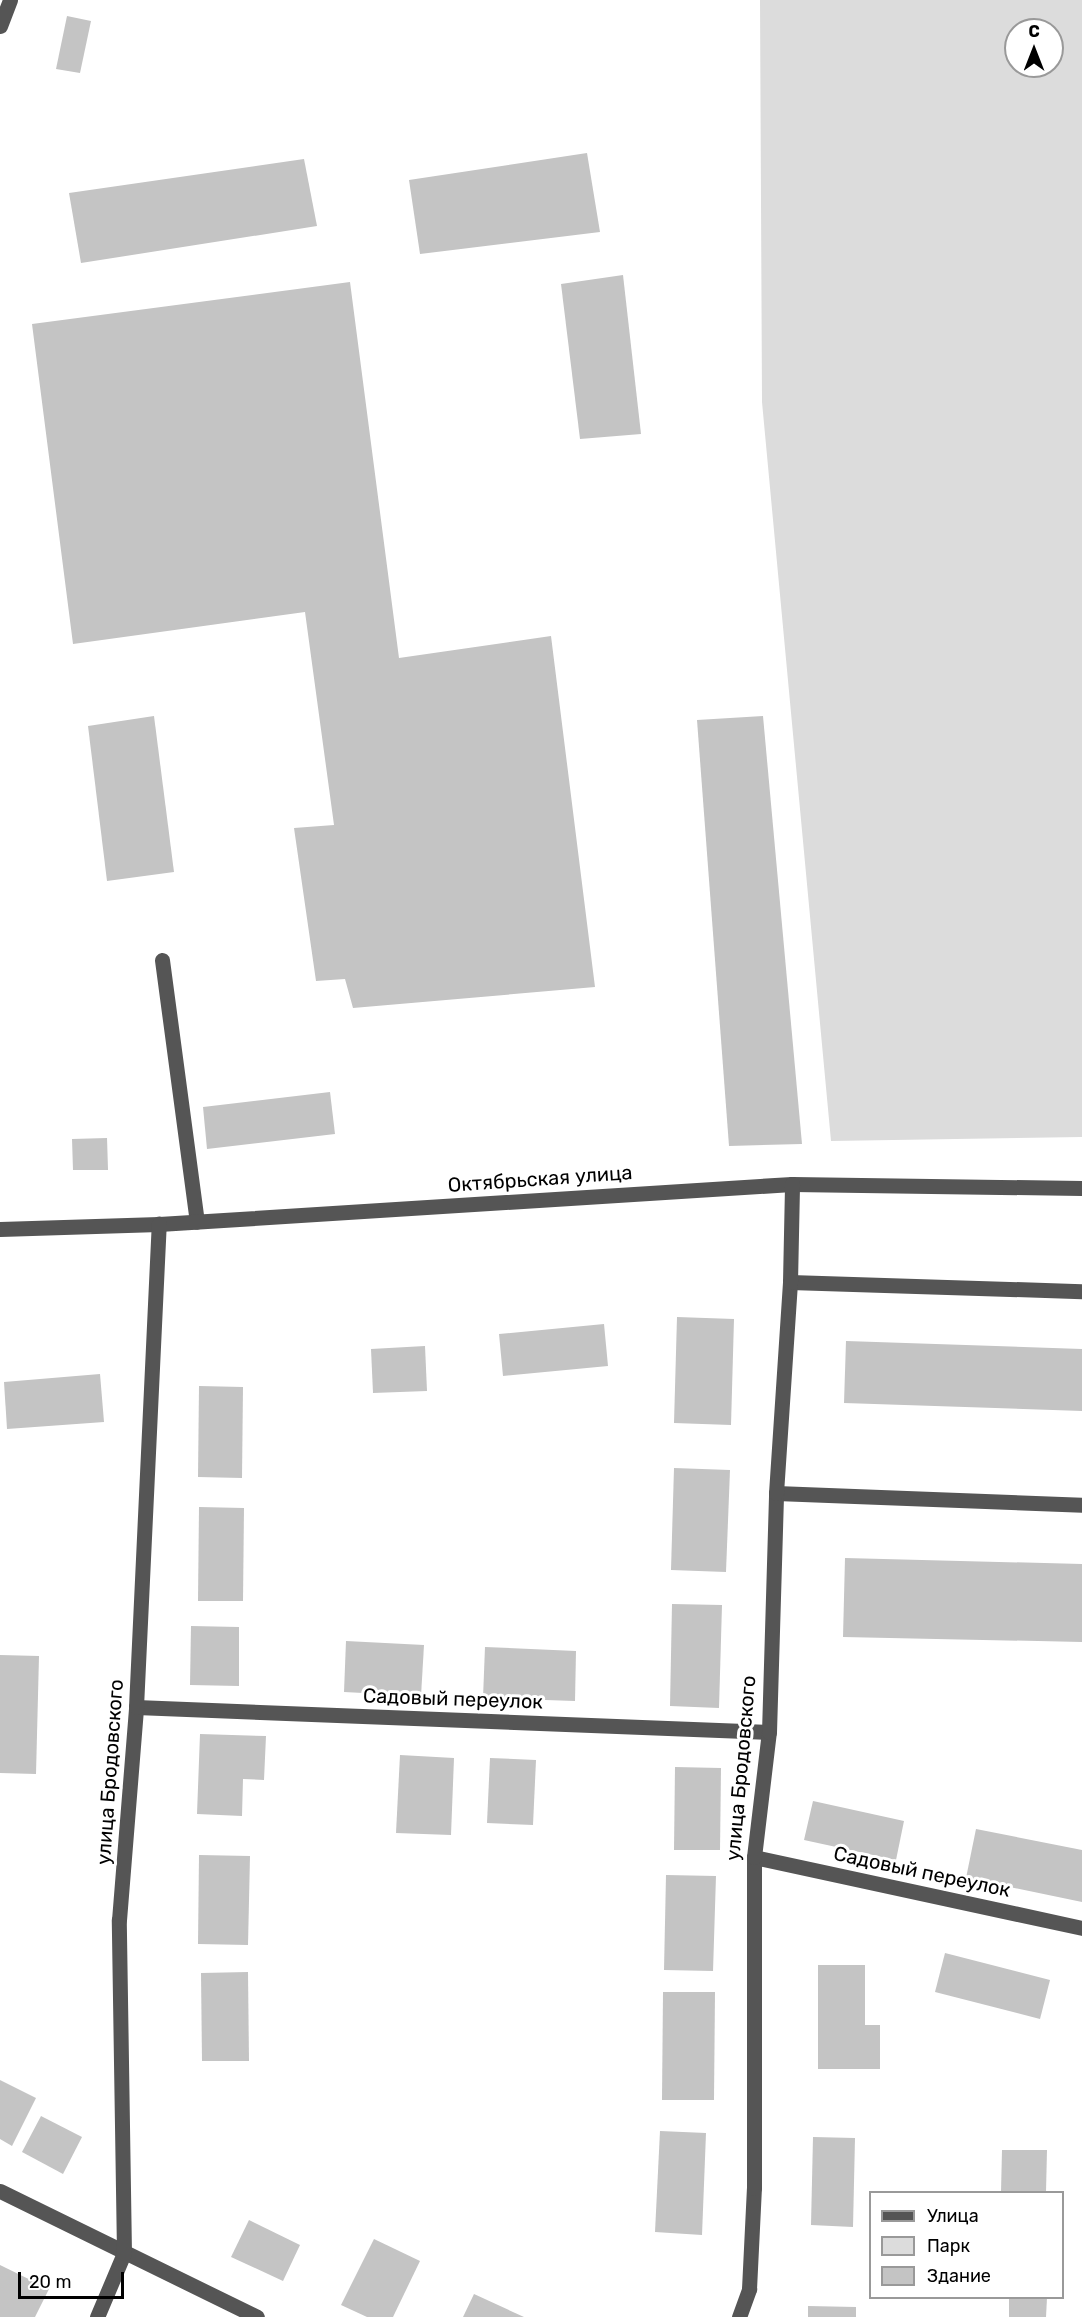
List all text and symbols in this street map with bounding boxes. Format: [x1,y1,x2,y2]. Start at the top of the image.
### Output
north arrow [1004,18,1064,78]
text: С [1028,22,1040,41]
street label: Октябрьская улица [447,1161,633,1197]
street label: улица Бродовского [721,1674,761,1862]
street label: улица Бродовского [92,1678,128,1866]
street label: Садовый переулок [363,1684,543,1714]
street label: Садовый переулок [831,1842,1013,1902]
legend [869,2191,1064,2299]
text: Улица [927,2205,979,2227]
text: Парк [927,2235,970,2257]
scale bar [21,2260,128,2298]
text: Здание [927,2265,991,2287]
text: 20 m [29,2271,71,2293]

